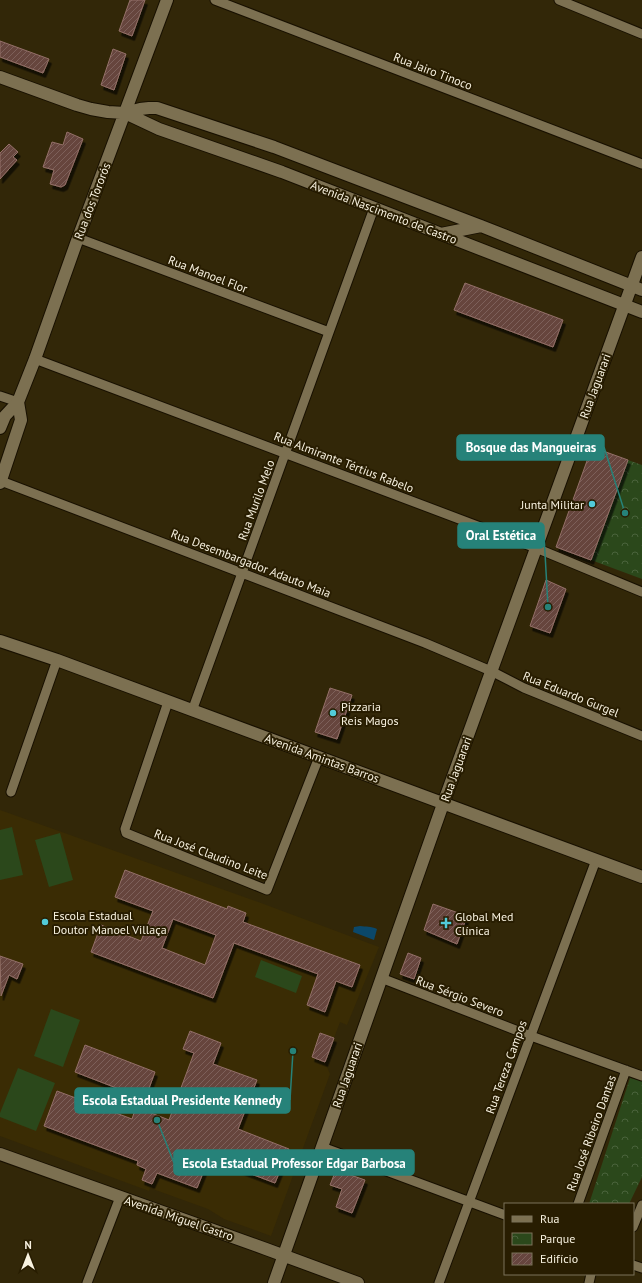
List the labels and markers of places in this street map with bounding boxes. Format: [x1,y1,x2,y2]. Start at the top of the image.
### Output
callout: Bosque das Mangueiras [457,435,604,460]
place label: Junta Militar [520,497,584,512]
marker: Junta Militar [587,499,597,509]
callout: Oral Estética [458,523,544,548]
place label: Pizzaria Reis Magos [341,699,399,728]
marker: Pizzaria Reis Magos [328,708,338,718]
place label: Escola Estadual Doutor Manoel Villaça [53,908,167,937]
place label: Global Med Clínica [455,909,513,938]
marker: Escola Estadual Doutor Manoel Villaça [40,917,50,927]
marker: Global Med Clínica [440,917,452,929]
callout: Escola Estadual Presidente Kennedy [75,1088,290,1113]
callout: Escola Estadual Professor Edgar Barbosa [174,1150,414,1175]

